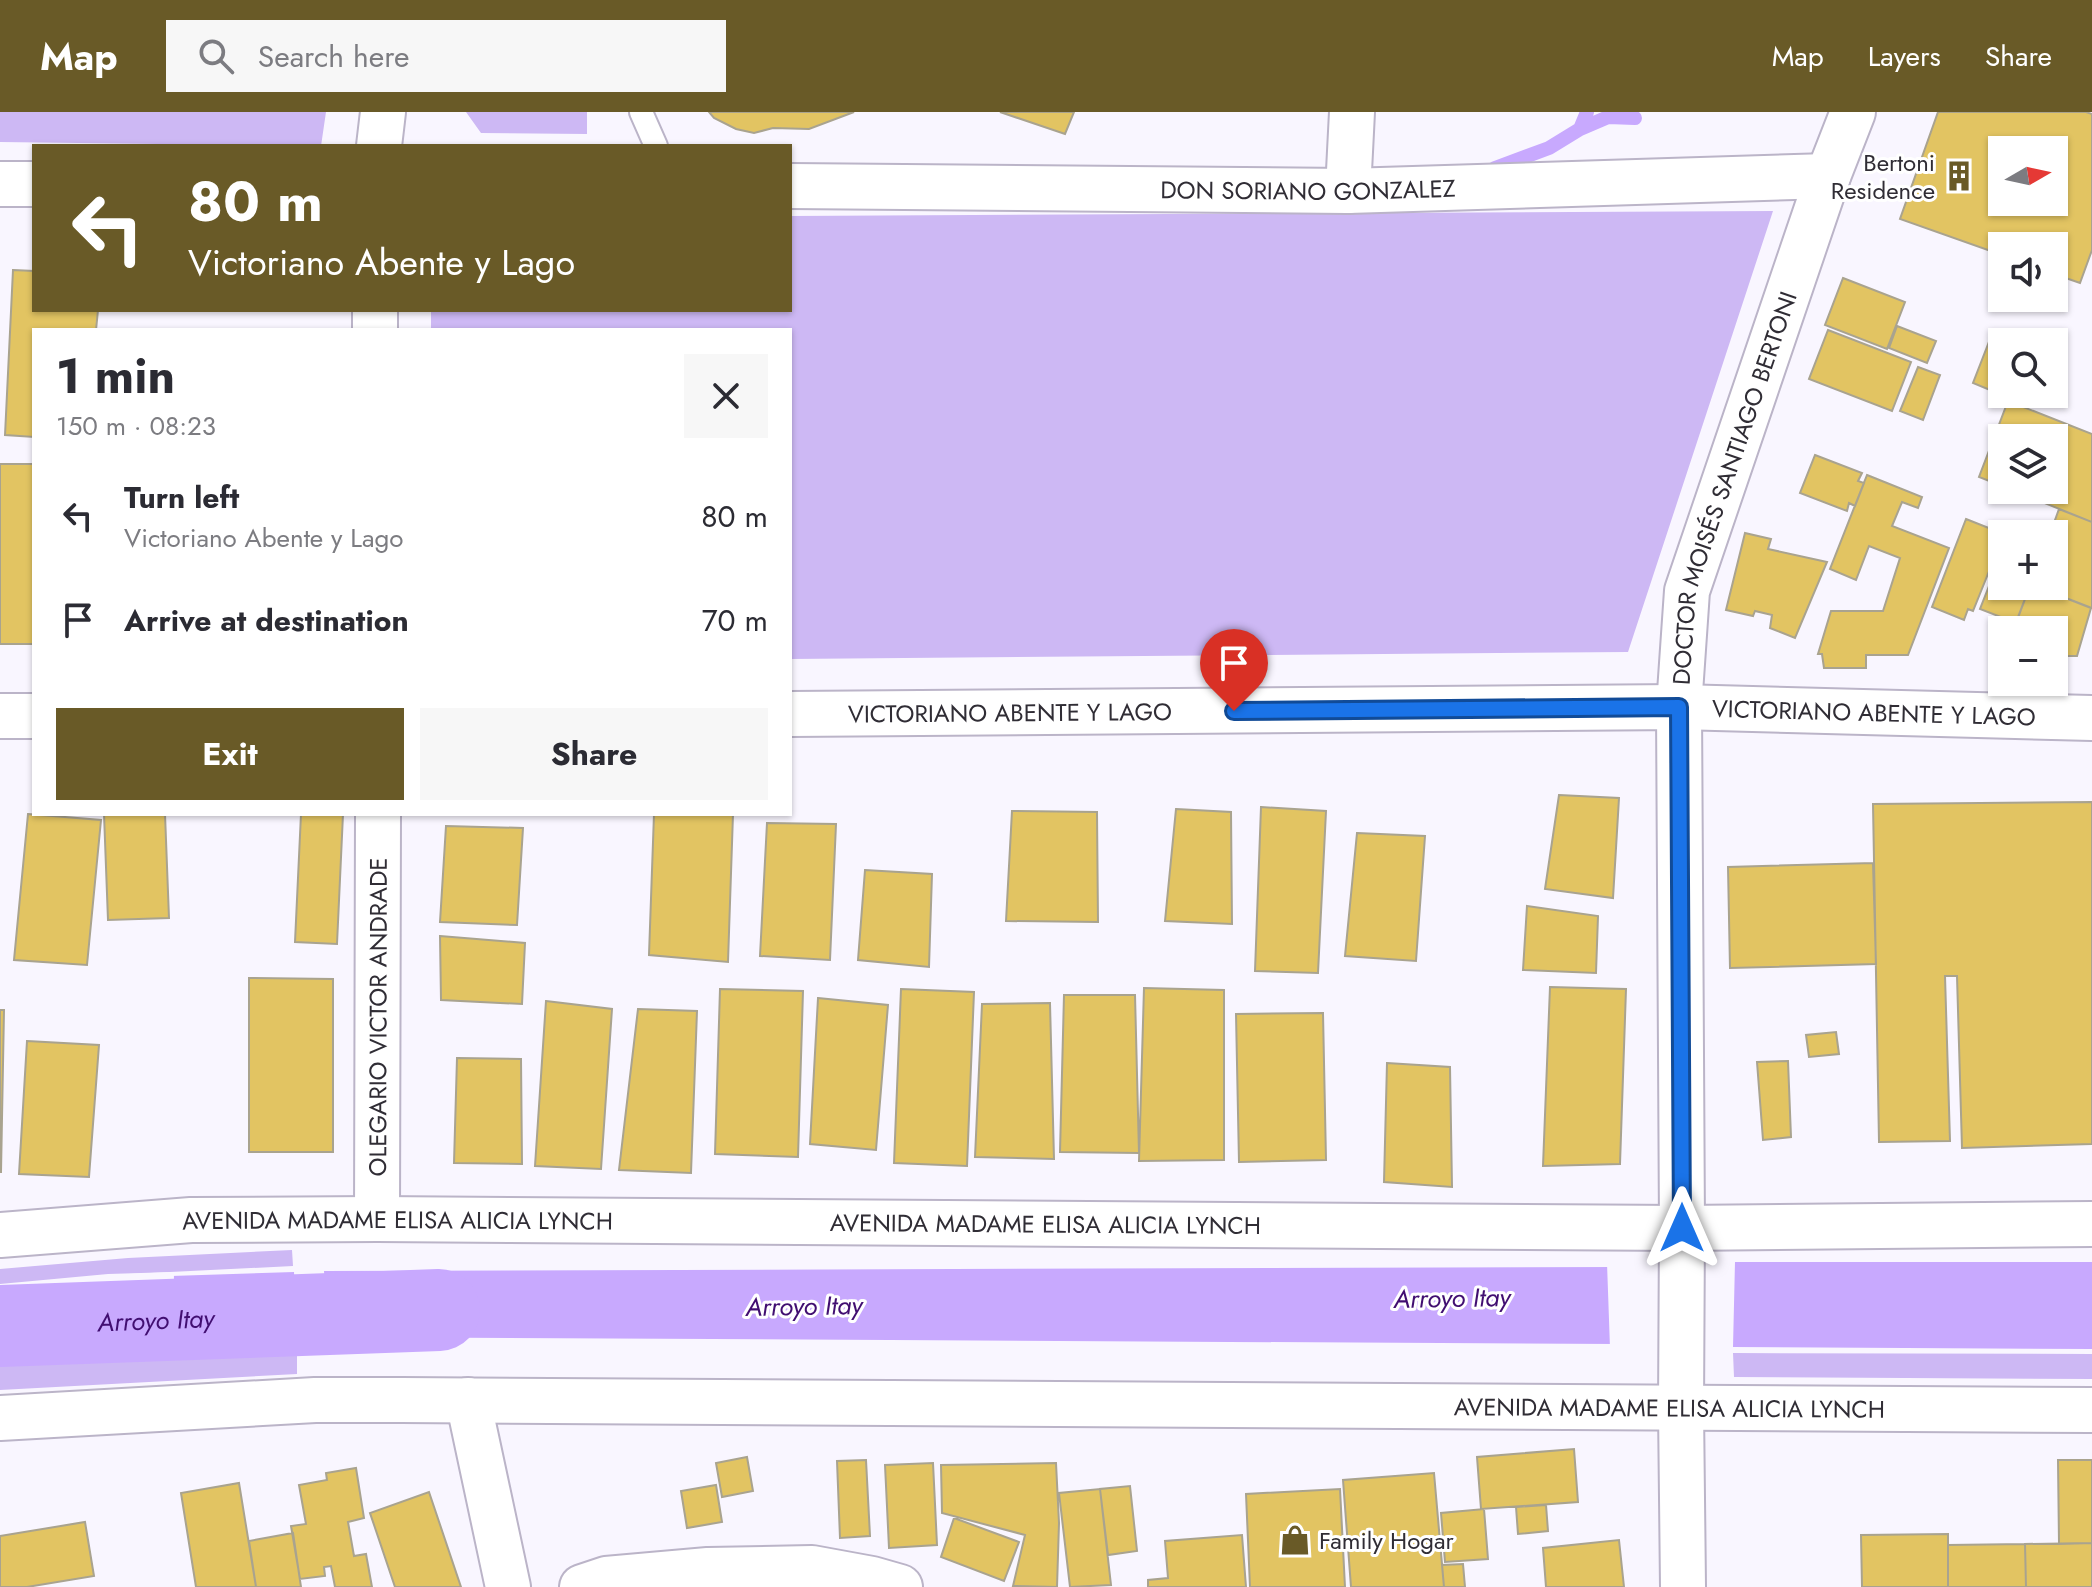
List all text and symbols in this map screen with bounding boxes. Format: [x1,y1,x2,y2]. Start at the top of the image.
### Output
search box [166,20,726,92]
text: Map [40,29,118,84]
icon: search [194,34,238,78]
text: Search here [258,35,410,78]
text: Map [1772,36,1824,77]
text: Layers [1868,36,1941,77]
text: Share [1985,36,2052,77]
north arrow [1988,136,2068,216]
map controls [1988,136,2068,696]
place label: Bertoni Residence [1831,145,1935,208]
building icon: Bertoni Residence [1942,159,1976,193]
text: 80 m [188,161,323,242]
street label: DON SORIANO GONZALEZ [1160,170,1456,209]
icon: left [56,176,160,280]
button: sound [1988,232,2068,312]
text: Victoriano Abente y Lago [188,236,575,288]
street label: DOCTOR MOISÉS SANTIAGO BERTONI [1663,287,1805,686]
button: search [1988,328,2068,408]
text: 1 min [56,342,175,411]
button: close [684,354,768,438]
text: 150 m · 08:23 [56,407,216,445]
button: layers [1988,424,2068,504]
text: Turn left [124,476,239,519]
icon: left [56,494,100,538]
text: 80 m [701,495,768,538]
text: Victoriano Abente y Lago [124,519,404,557]
button: + [1988,520,2068,600]
icon: arrive [56,598,100,642]
text: Arrive at destination [124,599,409,642]
text: 70 m [702,599,768,642]
button: − [1988,616,2068,696]
pin [1200,629,1268,711]
icon: arrive [1212,641,1256,685]
street label: VICTORIANO ABENTE Y LAGO [1712,690,2036,734]
street label: VICTORIANO ABENTE Y LAGO [848,693,1172,731]
button: Exit [56,708,404,800]
button: Share [420,708,768,800]
street label: OLEGARIO VICTOR ANDRADE [360,858,395,1176]
position arrow [1640,1186,1724,1270]
street label: AVENIDA MADAME ELISA ALICIA LYNCH [180,1201,613,1238]
street label: AVENIDA MADAME ELISA ALICIA LYNCH [830,1205,1261,1243]
water label: Arroyo Itay [1392,1278,1513,1318]
water label: Arroyo Itay [744,1286,865,1326]
water label: Arroyo Itay [96,1299,217,1341]
street label: AVENIDA MADAME ELISA ALICIA LYNCH [1454,1389,1885,1426]
shop icon: Family Hogar [1278,1523,1312,1557]
place label: Family Hogar [1319,1523,1455,1558]

